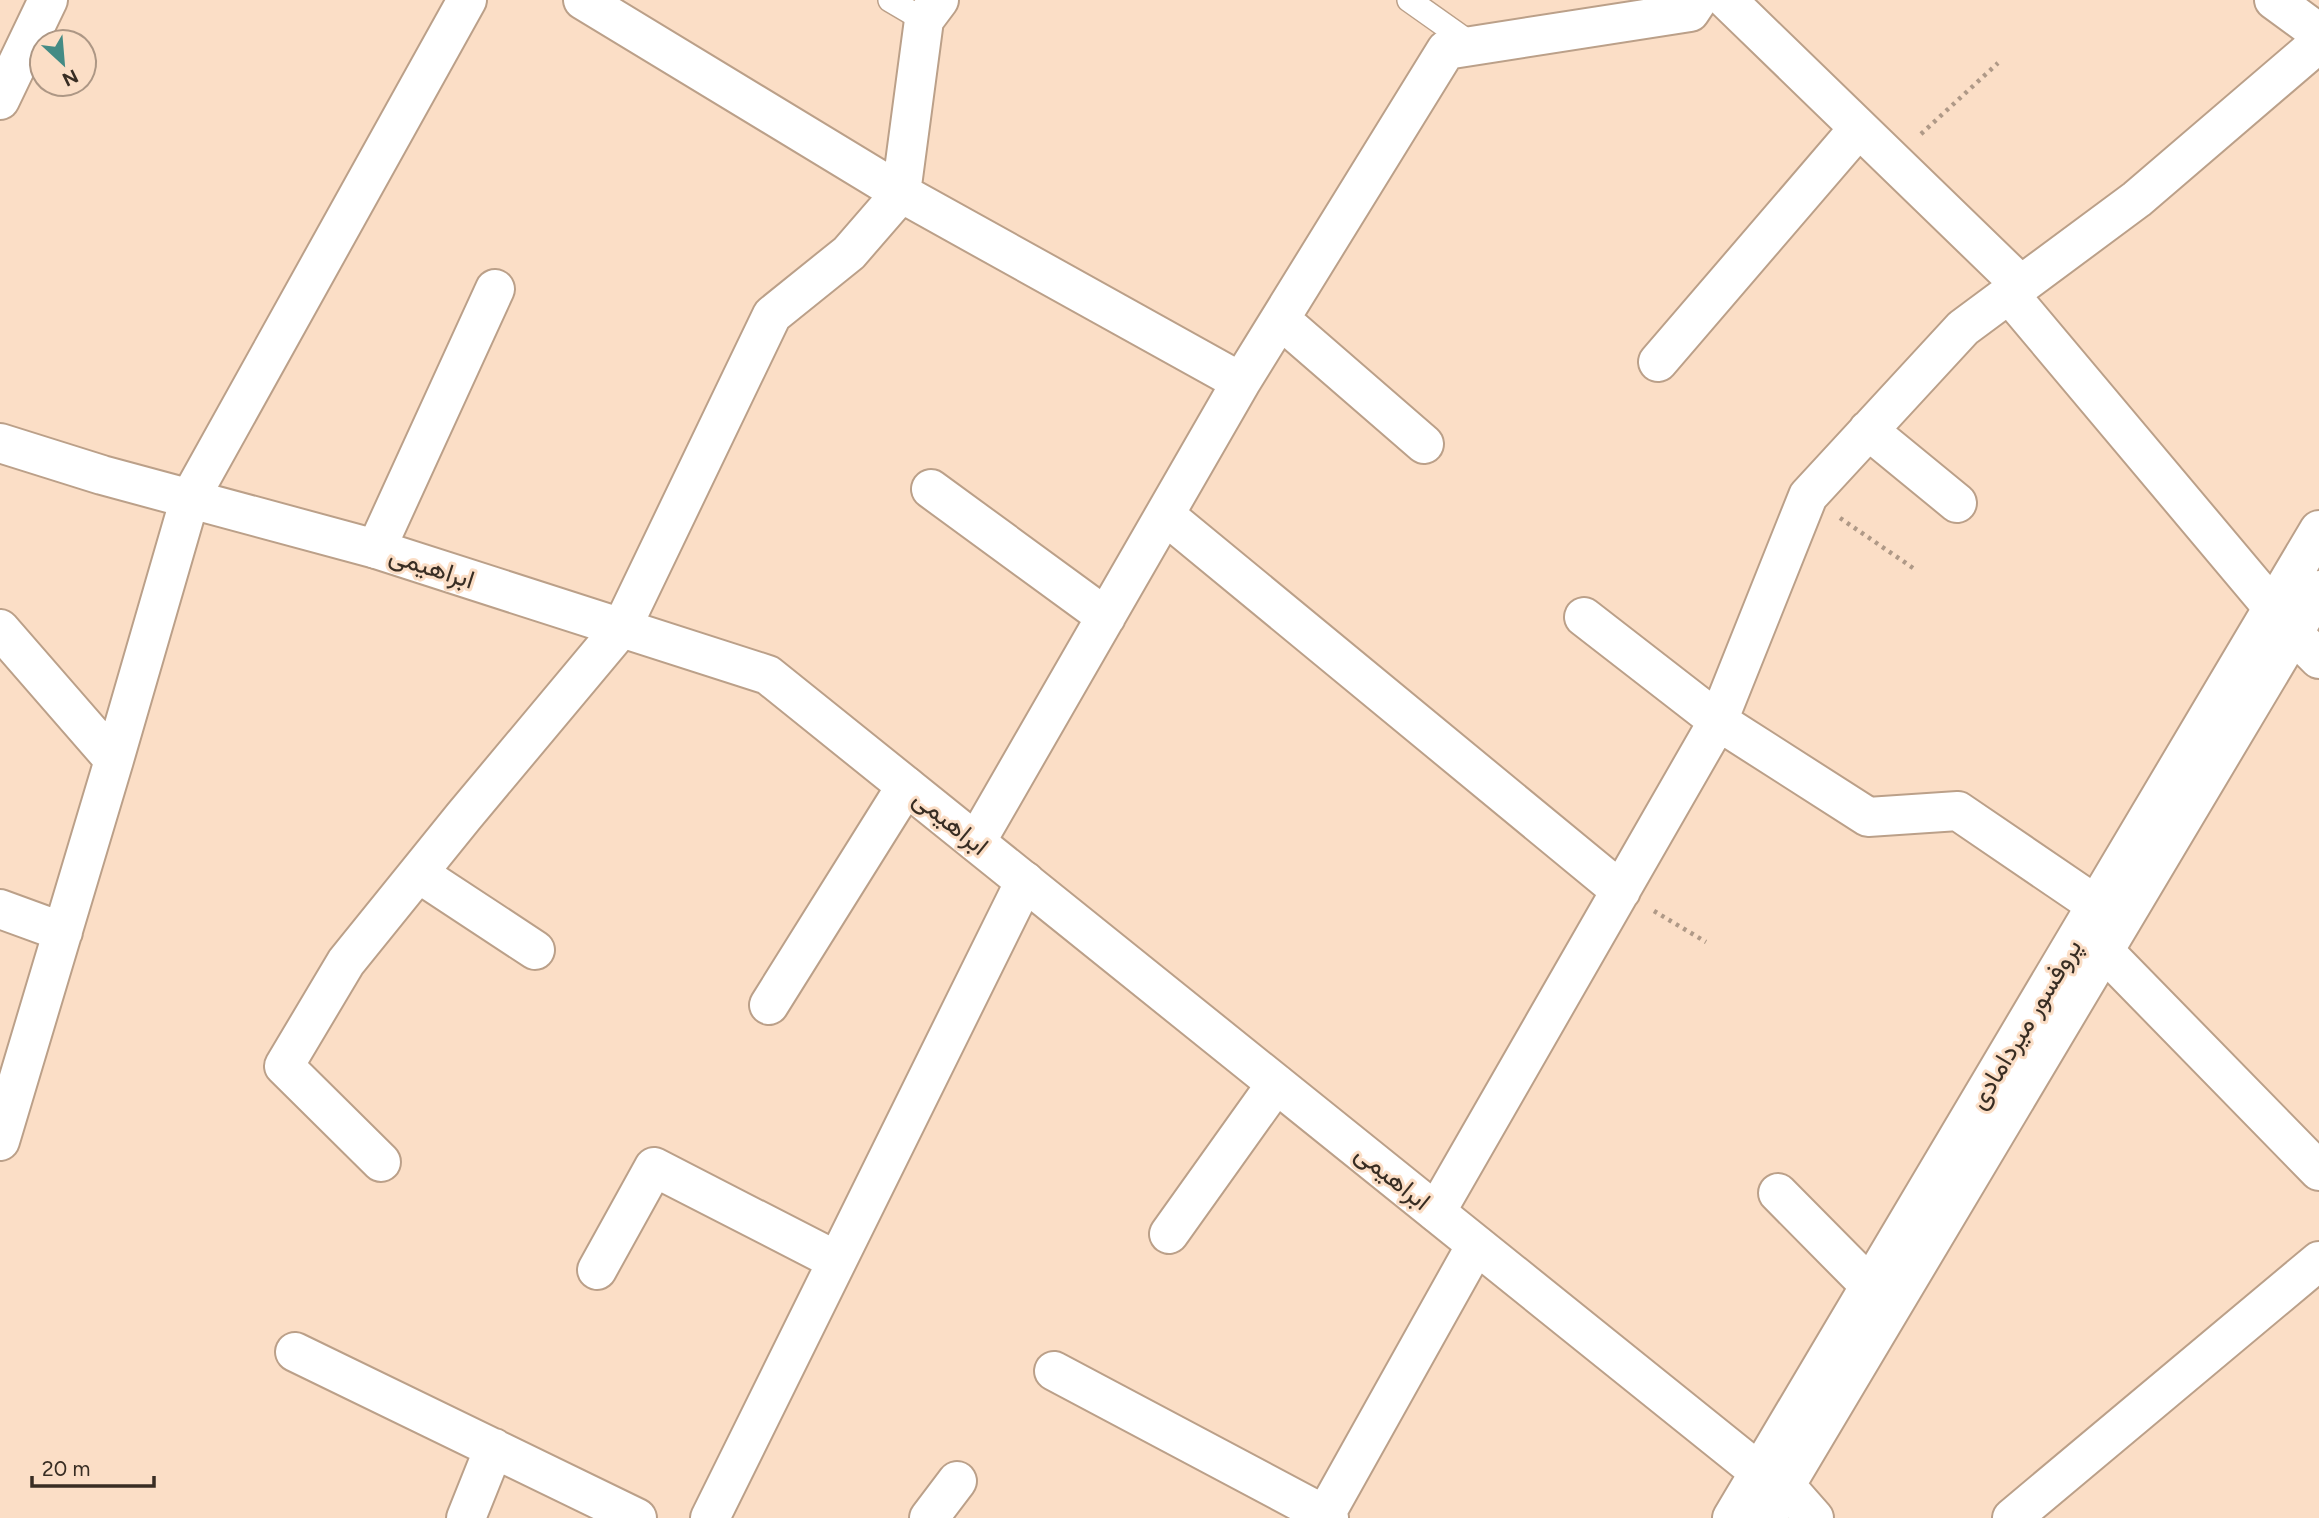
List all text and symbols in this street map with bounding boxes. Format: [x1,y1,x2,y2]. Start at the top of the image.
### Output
north arrow [28,28,98,98]
text: N [59,64,82,91]
street label: ابراهیمی [385,538,479,596]
street label: ابراهیمی [907,782,995,862]
street label: پروفسور میردامادی [1962,933,2090,1116]
street label: ابراهیمی [1349,1137,1437,1217]
scale bar [32,1444,154,1488]
text: 20 m [42,1456,90,1481]

